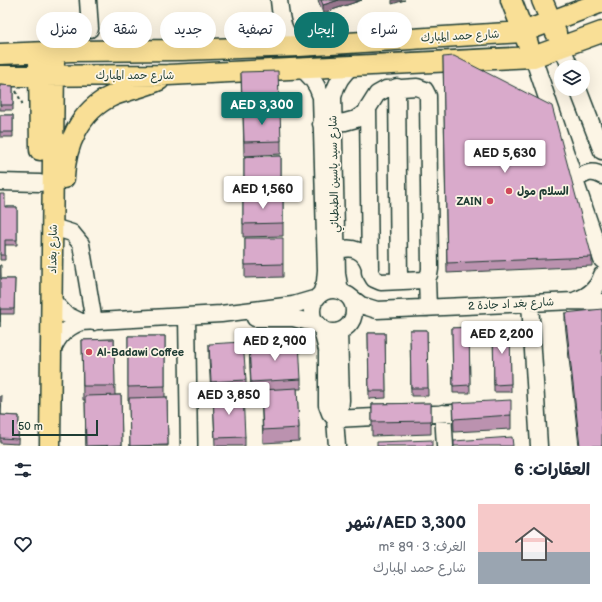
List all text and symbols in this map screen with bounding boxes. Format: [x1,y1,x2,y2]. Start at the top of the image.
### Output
chip: منزل [36,12,92,48]
chip: شقة [100,12,152,48]
chip: جديد [160,12,216,48]
chip: تصفية [224,12,286,48]
chip: إيجار [294,12,349,48]
chip: شراء [357,12,412,48]
street label: شارع حمد المبارك [420,27,500,47]
map controls [554,60,590,96]
button: layers [554,60,590,96]
street label: شارع حمد المبارك [96,69,174,84]
pin: AED 3,300 [216,92,308,126]
text: AED 3,300 [230,97,294,113]
street label: شارع سيد ياسين الطبطبائي [326,115,346,233]
pin: AED 5,630 [459,140,551,174]
text: AED 5,630 [474,145,536,161]
pin: AED 1,560 [217,176,309,210]
text: AED 1,560 [233,181,293,197]
place label: السلام مول [517,185,569,200]
marker: السلام مول [504,186,514,196]
place label: ZAIN [456,195,482,208]
marker: ZAIN [485,196,495,206]
street label: شارع بغداد [46,224,62,274]
street label: شارع بغد اد جادة 2 [468,295,554,315]
pin: AED 2,200 [456,321,548,355]
text: AED 2,200 [470,326,534,342]
pin: AED 2,900 [229,328,321,362]
text: AED 2,900 [243,333,307,349]
place label: Al-Badawi Coffee [96,346,184,359]
marker: Al-Badawi Coffee [84,347,94,357]
pin: AED 3,850 [183,382,275,416]
text: AED 3,850 [198,387,260,403]
scale bar [12,418,98,437]
text: 50 m [18,420,43,433]
icon: filters [12,459,34,481]
text: العقارات: 6 [514,460,590,480]
text: AED 3,300/شهر [347,513,466,533]
icon: home [510,520,558,568]
icon: heart [12,533,34,555]
text: الغرف: 3 · 89 m² [378,539,466,555]
text: شارع حمد المبارك [373,560,466,576]

